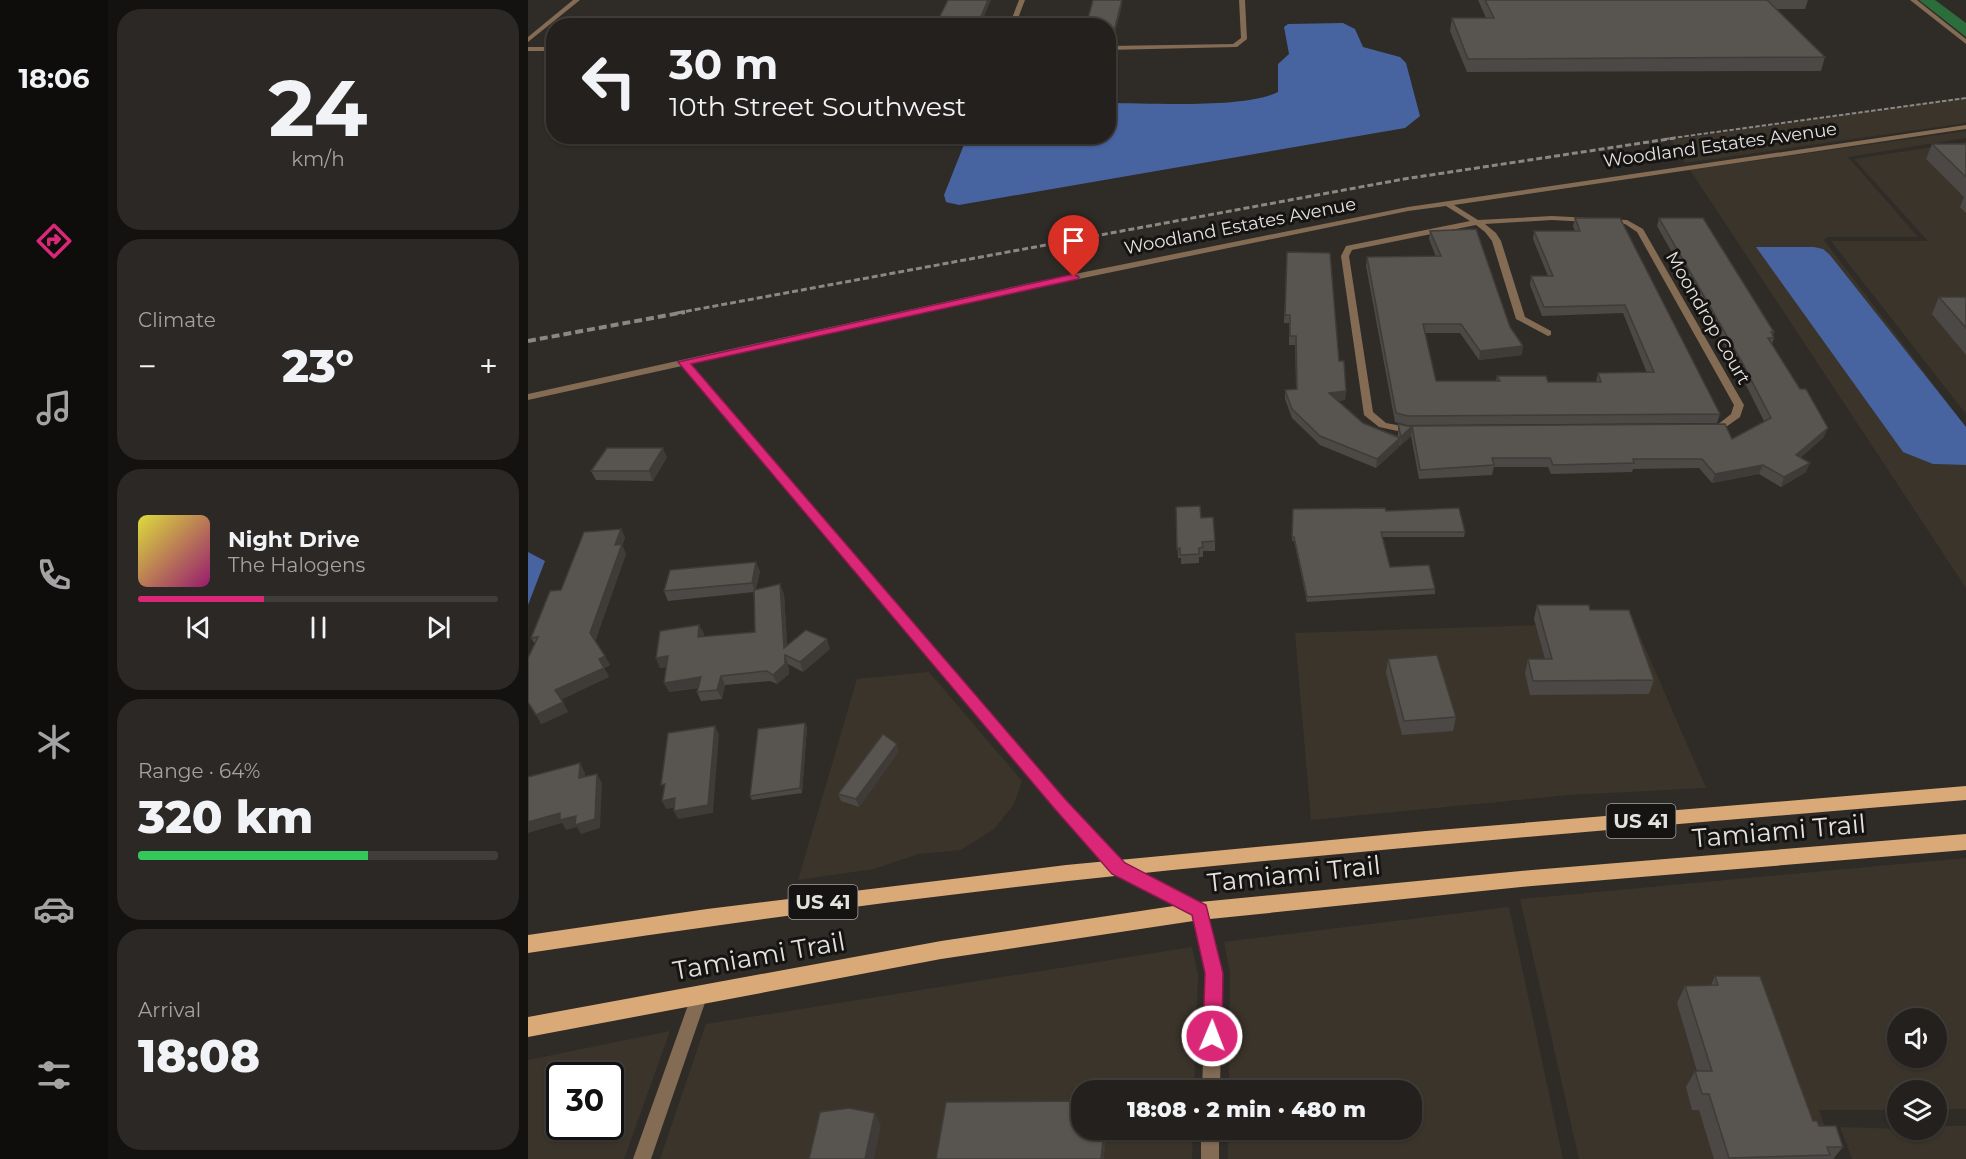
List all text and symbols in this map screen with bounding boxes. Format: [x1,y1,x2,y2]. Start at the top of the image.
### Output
text: 30 m [669,38,778,90]
icon: left [570,42,648,120]
text: 24 [269,60,367,156]
text: 18:06 [18,62,90,95]
text: 10th Street Southwest [669,90,966,123]
street label: Woodland Estates Avenue [1602,118,1838,172]
text: km/h [291,147,345,171]
street label: Woodland Estates Avenue [1122,193,1358,259]
pin [1048,215,1099,277]
icon: directions [33,220,75,262]
icon: arrive [1057,224,1090,257]
street label: Moondrop Court [1661,248,1755,388]
text: Climate [138,308,216,332]
text: 23° [282,338,354,393]
text: − [138,346,157,386]
text: + [479,346,498,386]
icon: music [33,387,75,429]
text: Night Drive [228,526,360,553]
text: The Halogens [228,553,365,577]
icon: phone [33,554,75,596]
icon: previous [182,611,215,644]
icon: pause [302,611,335,644]
icon: next [422,611,455,644]
icon: climate [33,721,75,763]
text: Range · 64% [138,759,260,783]
text: 320 km [138,789,313,844]
road number: US 41 [1606,804,1676,838]
street label: Tamiami Trail [1691,807,1867,855]
street label: Tamiami Trail [1206,849,1382,899]
road number: US 41 [788,885,858,919]
icon: car [33,888,75,930]
street label: Tamiami Trail [670,925,848,987]
text: Arrival [138,998,201,1022]
position arrow [1180,1004,1244,1068]
map controls [1887,1008,1947,1140]
button: sound [1887,1008,1947,1068]
text: 18:08 [138,1028,260,1083]
icon: filters [33,1054,75,1096]
speed limit sign: 30 [546,1062,624,1140]
button: layers [1887,1080,1947,1140]
text: 18:08 · 2 min · 480 m [1127,1096,1366,1123]

